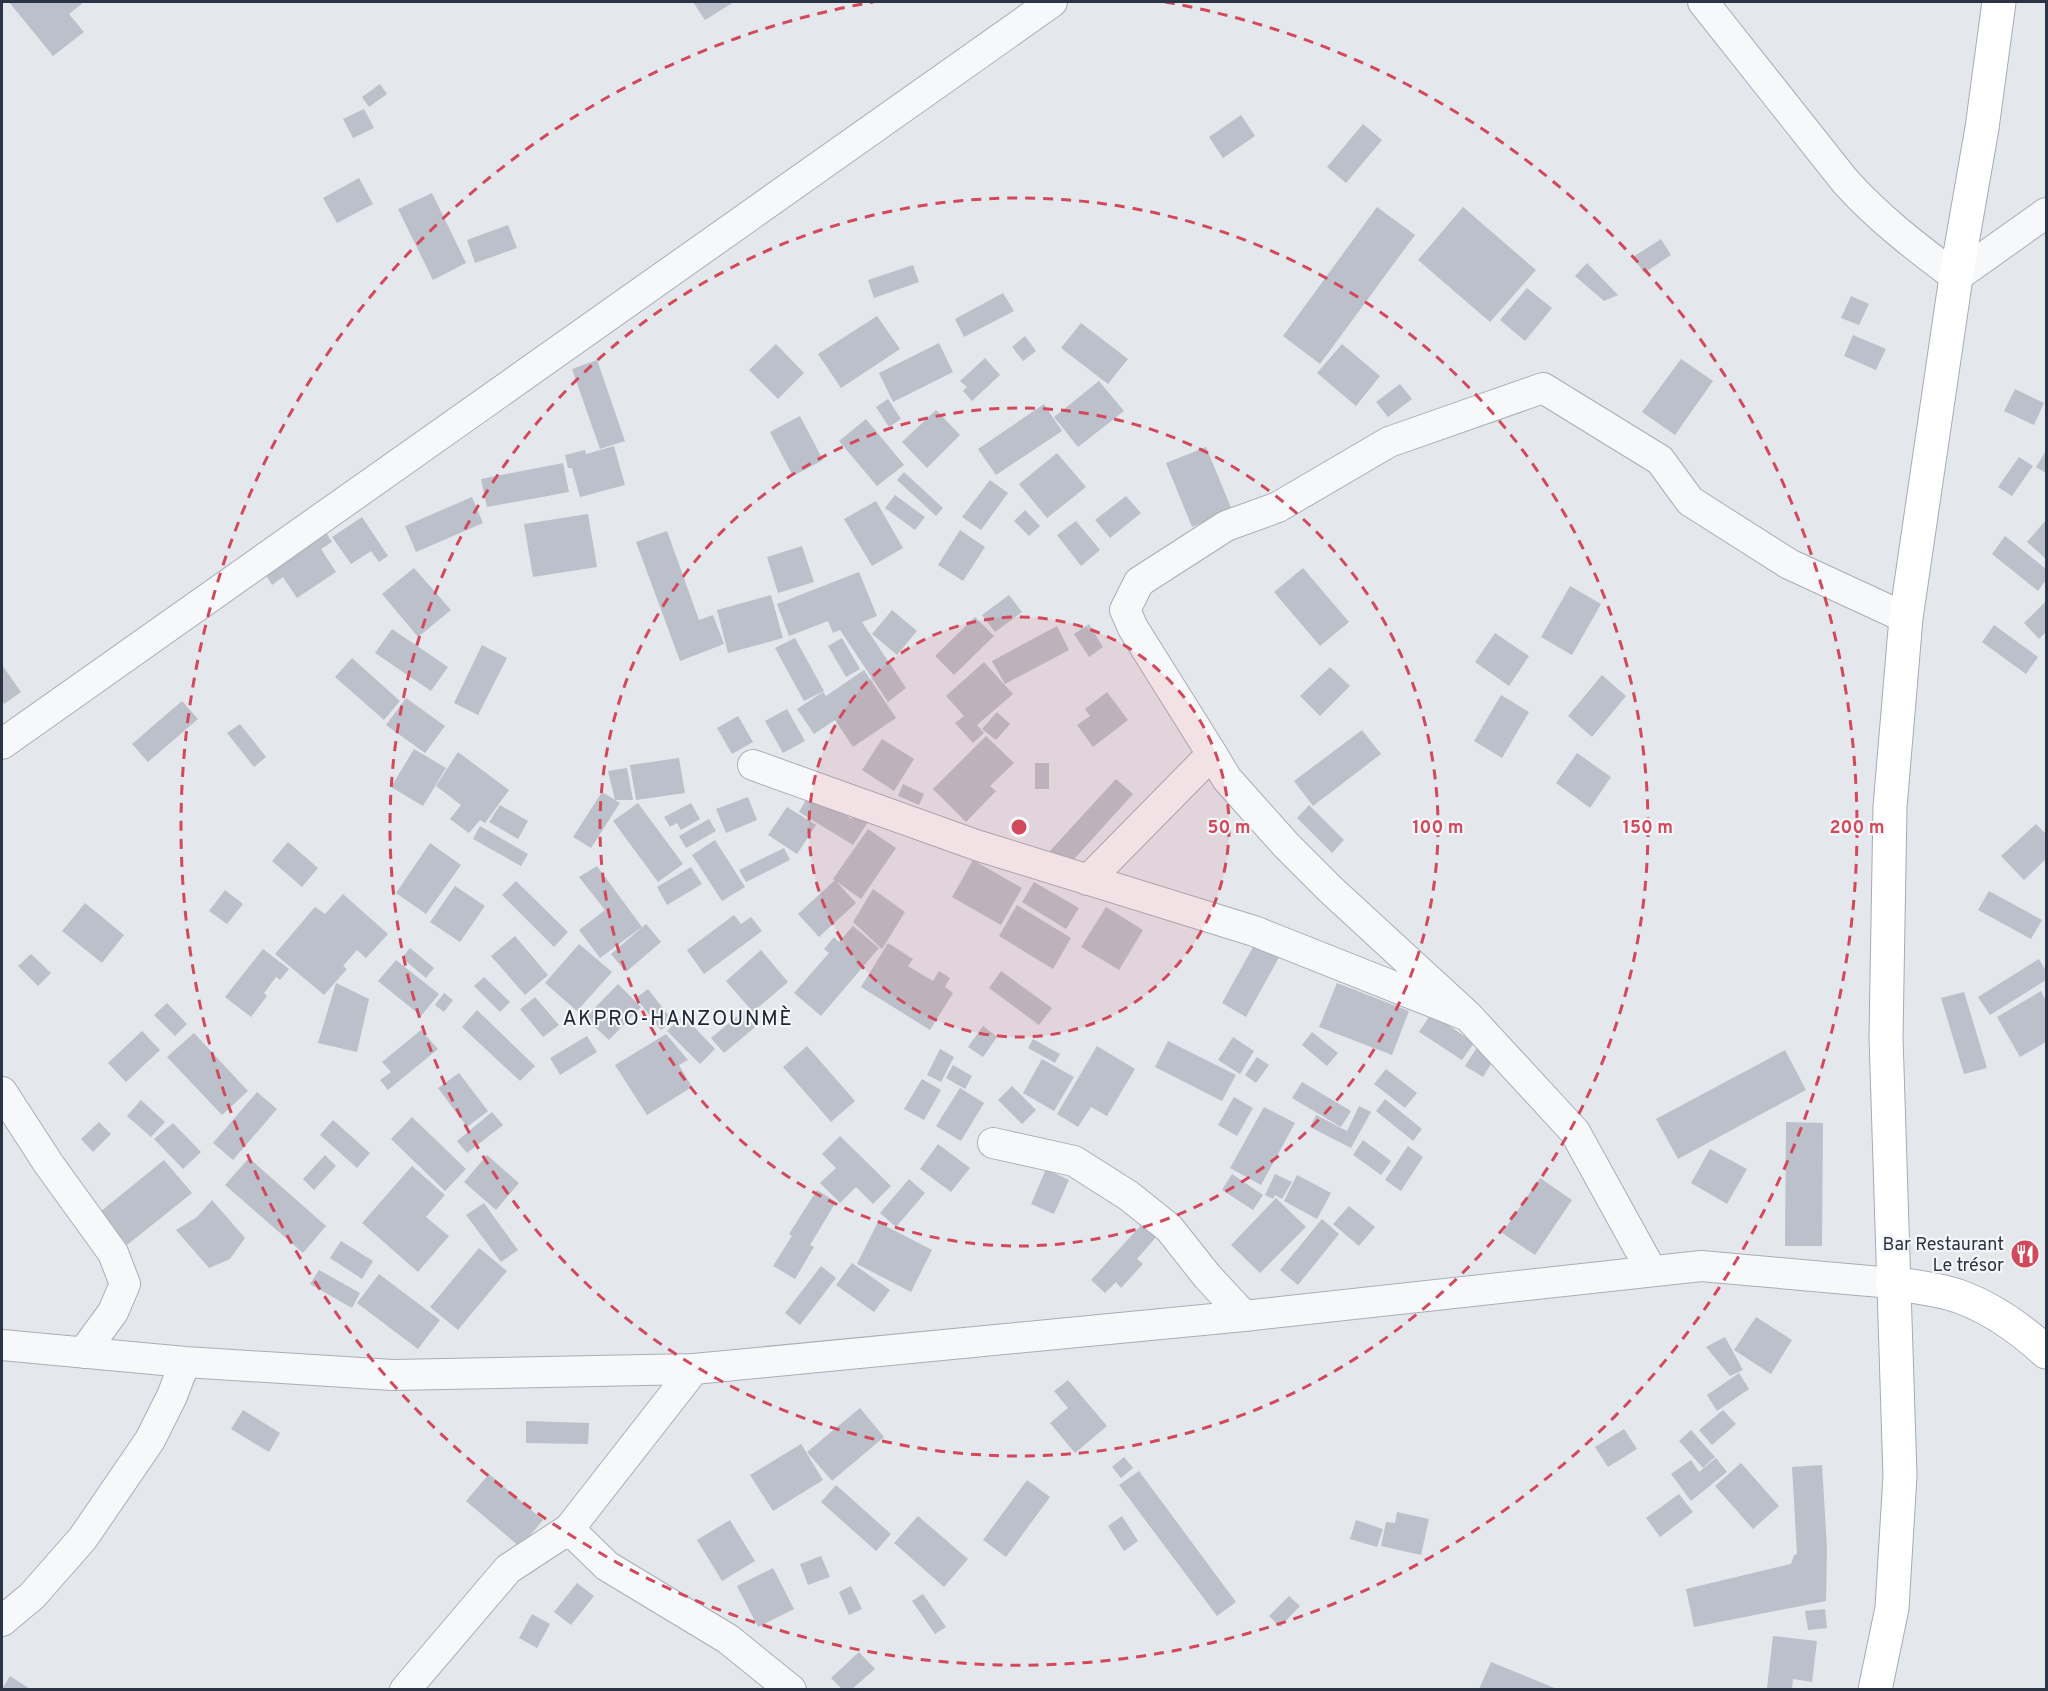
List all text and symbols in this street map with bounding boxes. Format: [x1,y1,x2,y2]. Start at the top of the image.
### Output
centre of rings [1009,817,1029,837]
text: 50 m [1207,817,1251,840]
text: 100 m [1412,817,1464,840]
text: 150 m [1623,817,1673,840]
text: 200 m [1829,817,1885,840]
district label: AKPRO-HANZOUNMÈ [563,1005,793,1033]
place label: Bar Restaurant Le trésor [1882,1234,2004,1278]
restaurant icon: Bar Restaurant Le trésor [2009,1238,2041,1270]

